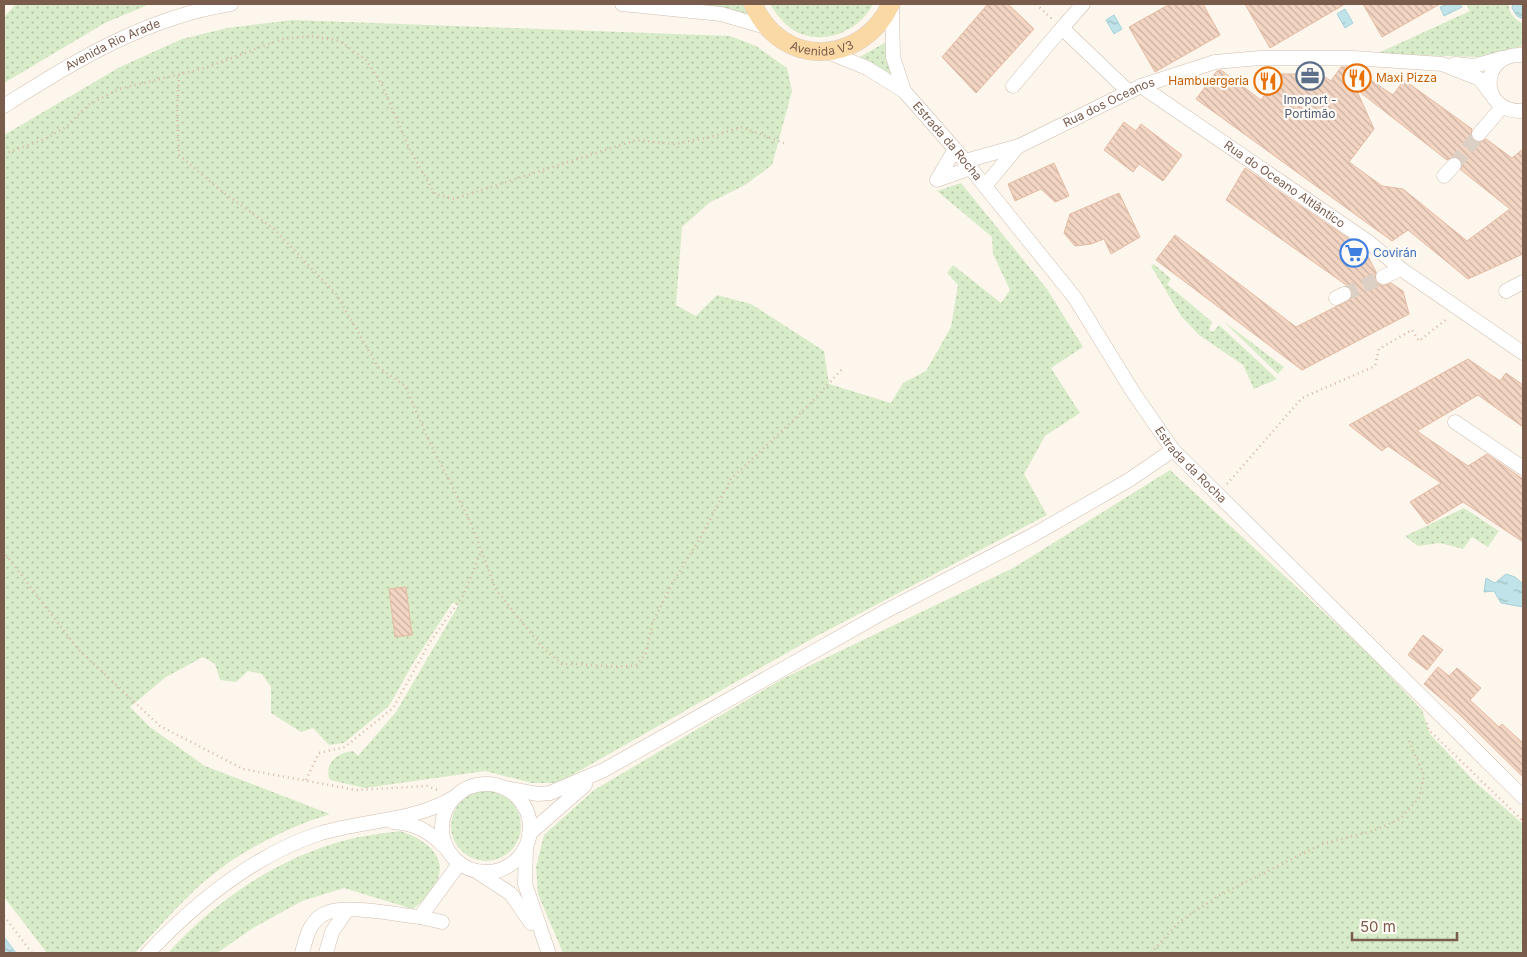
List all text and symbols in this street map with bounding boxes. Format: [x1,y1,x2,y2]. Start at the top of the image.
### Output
street label: Avenida Rio Arade [62,15,162,74]
street label: Avenida V3 [788,37,856,59]
office icon: Imoport - Portimão [1295,61,1325,91]
restaurant icon: Maxi Pizza [1342,63,1372,93]
restaurant icon: Hambuergeria [1253,66,1283,96]
place label: Maxi Pizza [1376,70,1437,85]
place label: Hambuergeria [1168,73,1249,88]
street label: Rua dos Oceanos [1060,74,1156,130]
place label: Imoport - Portimão [1284,92,1337,121]
street label: Estrada da Rocha [910,98,985,183]
street label: Rua do Oceano Altlântico [1221,137,1348,231]
supermarket icon: Covirán [1339,238,1369,268]
place label: Covirán [1373,245,1417,260]
street label: Estrada da Rocha [1152,423,1230,506]
scale bar [1352,910,1457,942]
text: 50 m [1360,917,1396,936]

